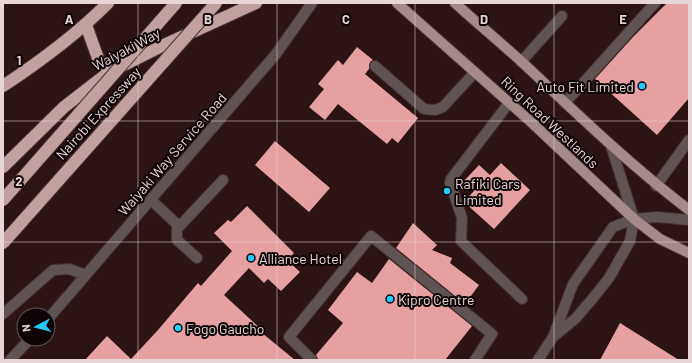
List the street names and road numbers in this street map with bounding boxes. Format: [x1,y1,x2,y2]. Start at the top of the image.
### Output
street label: Waiyaki Way [89,24,163,74]
street label: Nairobi Expressway [52,63,144,163]
street label: Ring Road Westlands [498,73,602,172]
street label: Waiyaki Way Service Road [114,89,230,219]

